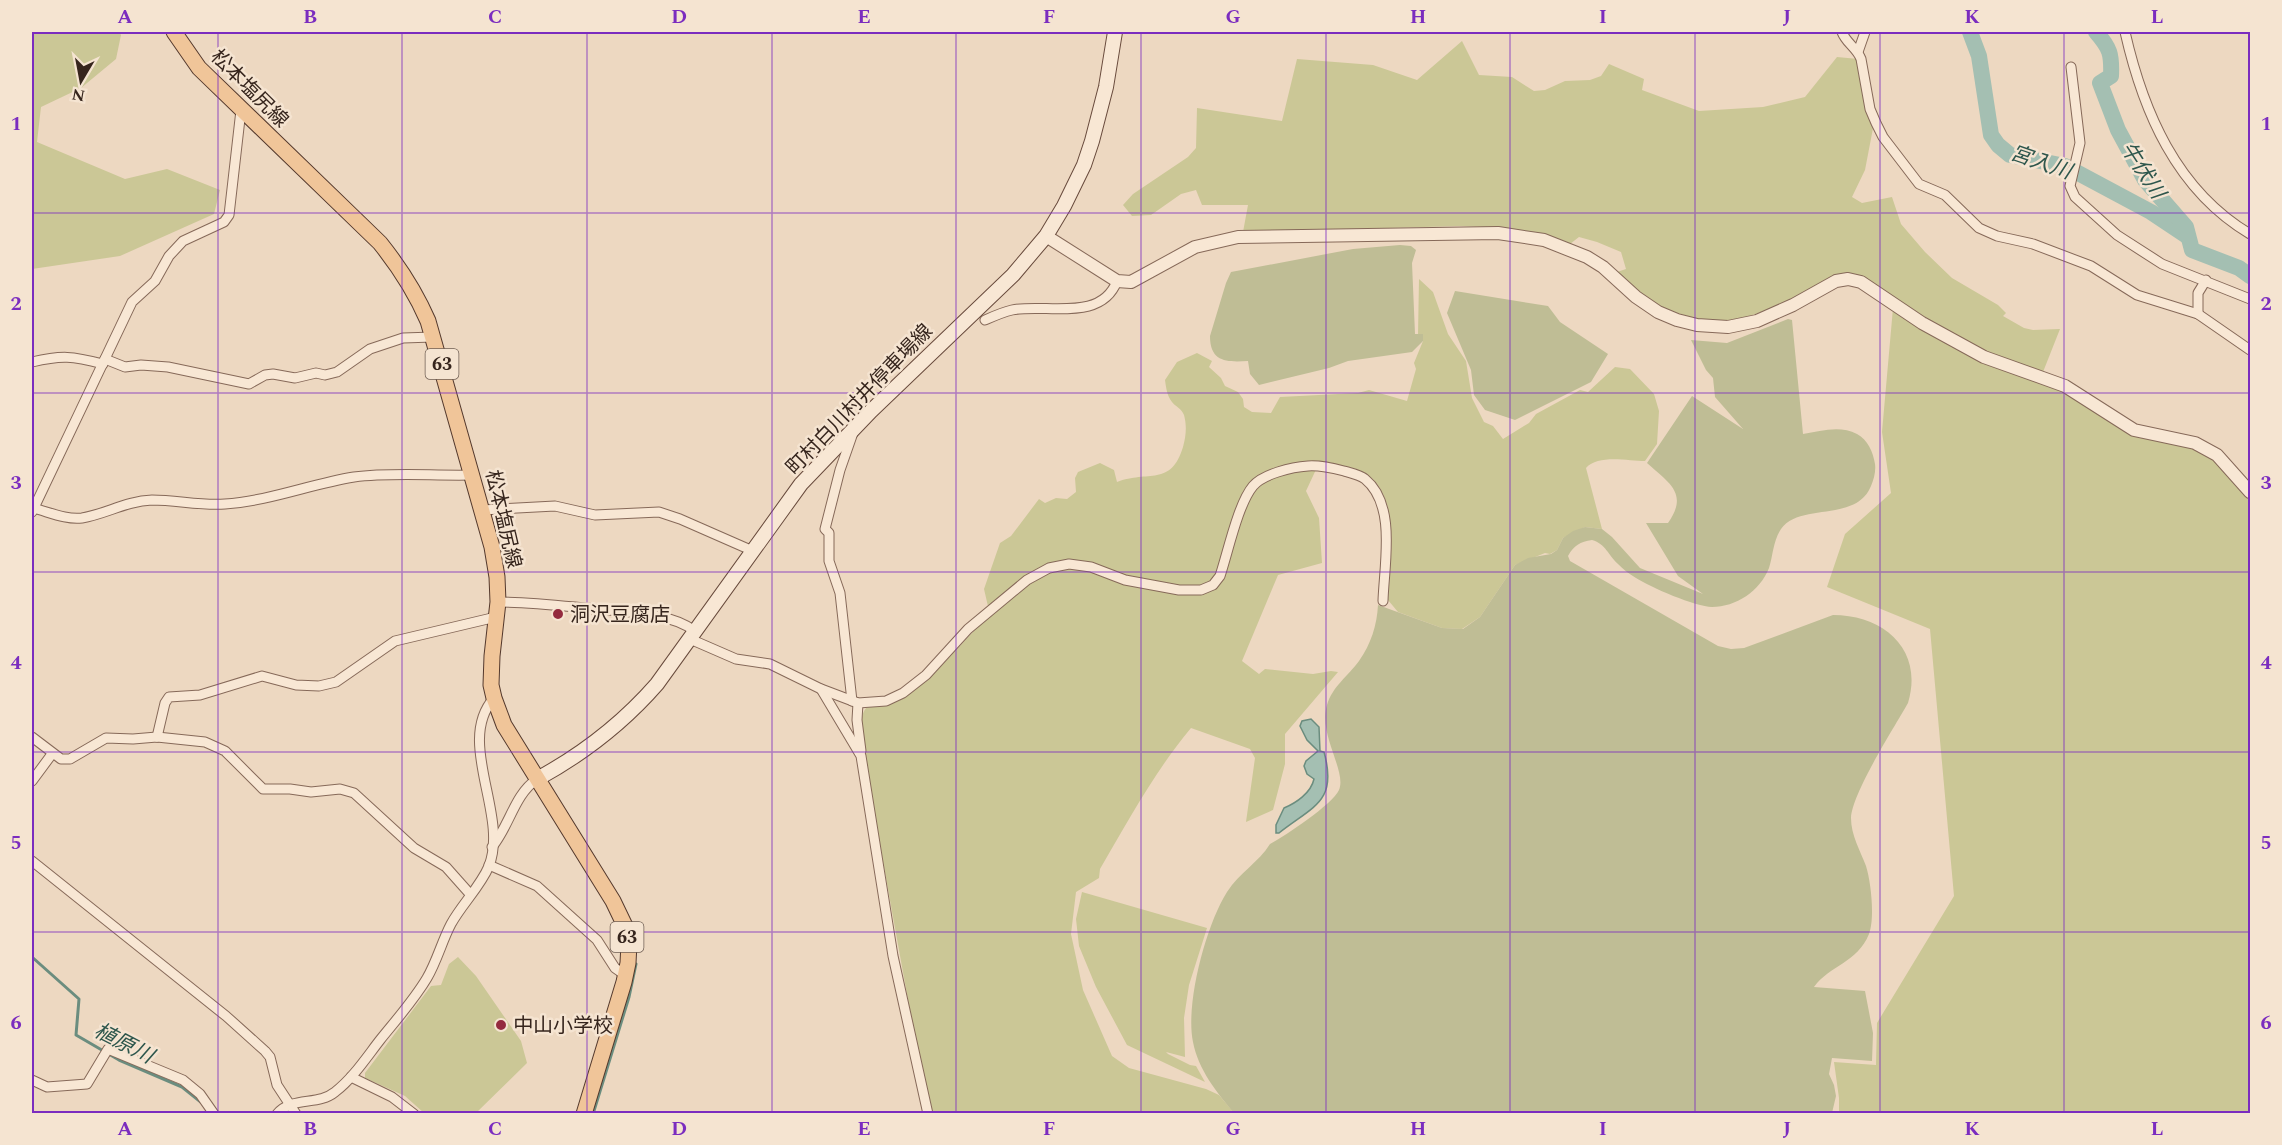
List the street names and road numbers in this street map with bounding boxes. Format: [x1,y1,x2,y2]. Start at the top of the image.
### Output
street label: 松本塩尻線 [203,43,295,135]
street label: 町村白川村井停車場線 [779,317,940,482]
road number: 63 [426,349,458,379]
street label: 松本塩尻線 [477,467,529,571]
road number: 63 [610,922,644,952]

